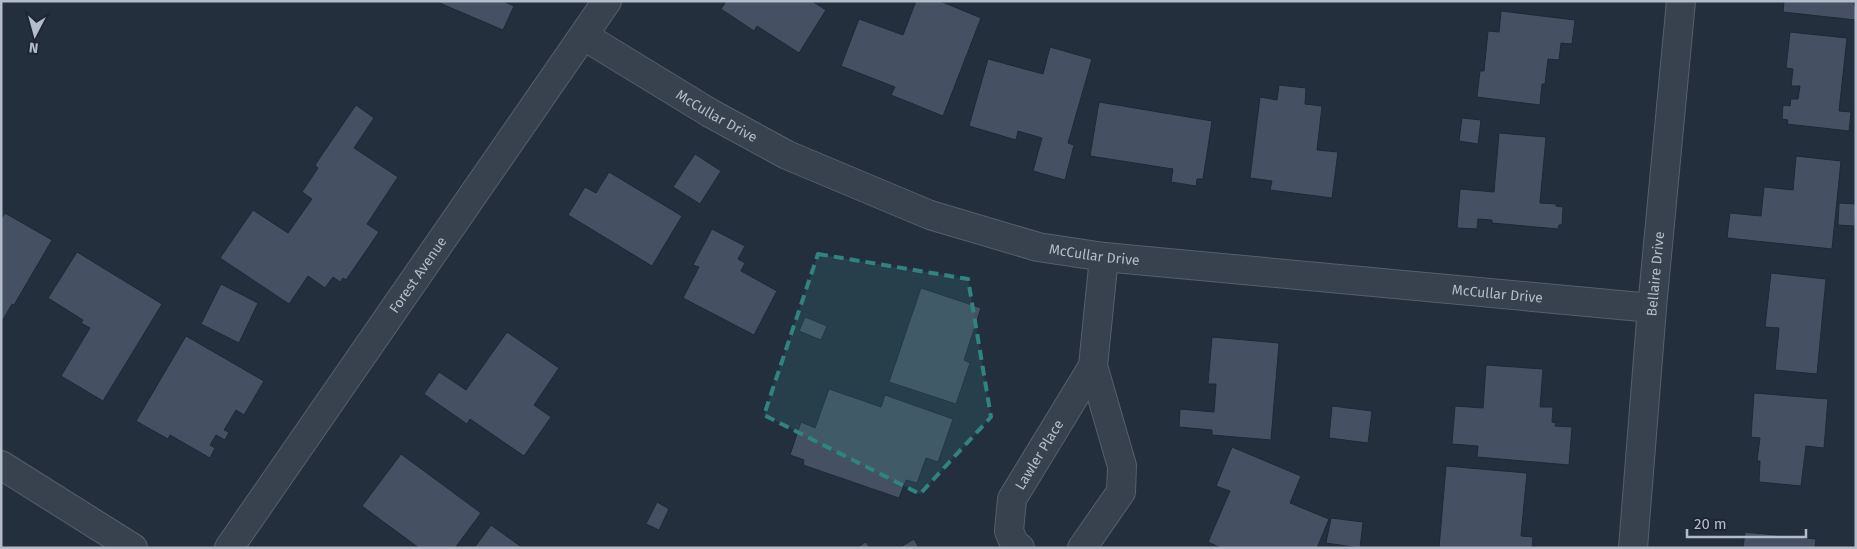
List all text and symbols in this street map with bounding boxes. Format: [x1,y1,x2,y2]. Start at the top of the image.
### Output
north arrow [10,10,60,60]
text: N [28,38,39,56]
street label: McCullar Drive [673,86,761,146]
street label: Bellaire Drive [1643,231,1668,317]
street label: Forest Avenue [385,233,450,316]
street label: McCullar Drive [1048,240,1140,269]
street label: McCullar Drive [1451,281,1544,306]
street label: Lawler Place [1011,416,1067,493]
scale bar [1687,506,1806,538]
text: 20 m [1694,515,1727,533]

